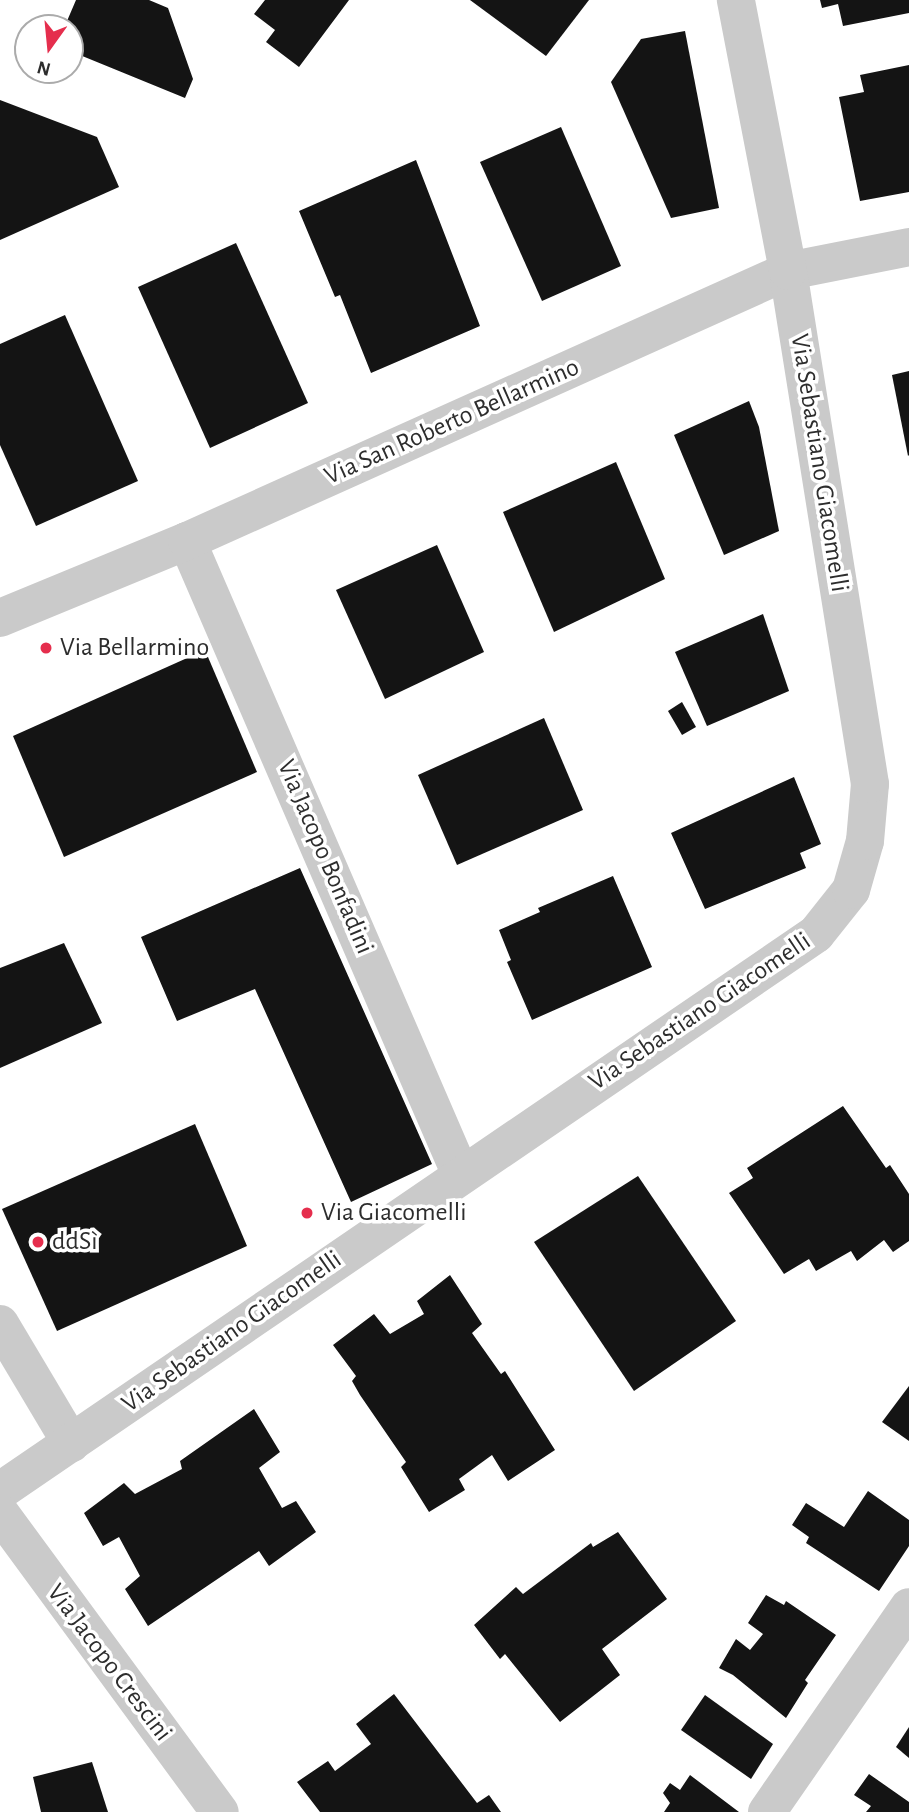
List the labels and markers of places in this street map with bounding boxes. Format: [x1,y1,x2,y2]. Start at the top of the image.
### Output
place label: Via Bellarmino [60,632,209,664]
marker: Via Bellarmino [38,640,54,656]
place label: Via Giacomelli [321,1197,467,1229]
marker: Via Giacomelli [299,1205,315,1221]
place label: ddSì [52,1226,97,1258]
marker: ddSì [30,1234,46,1250]

